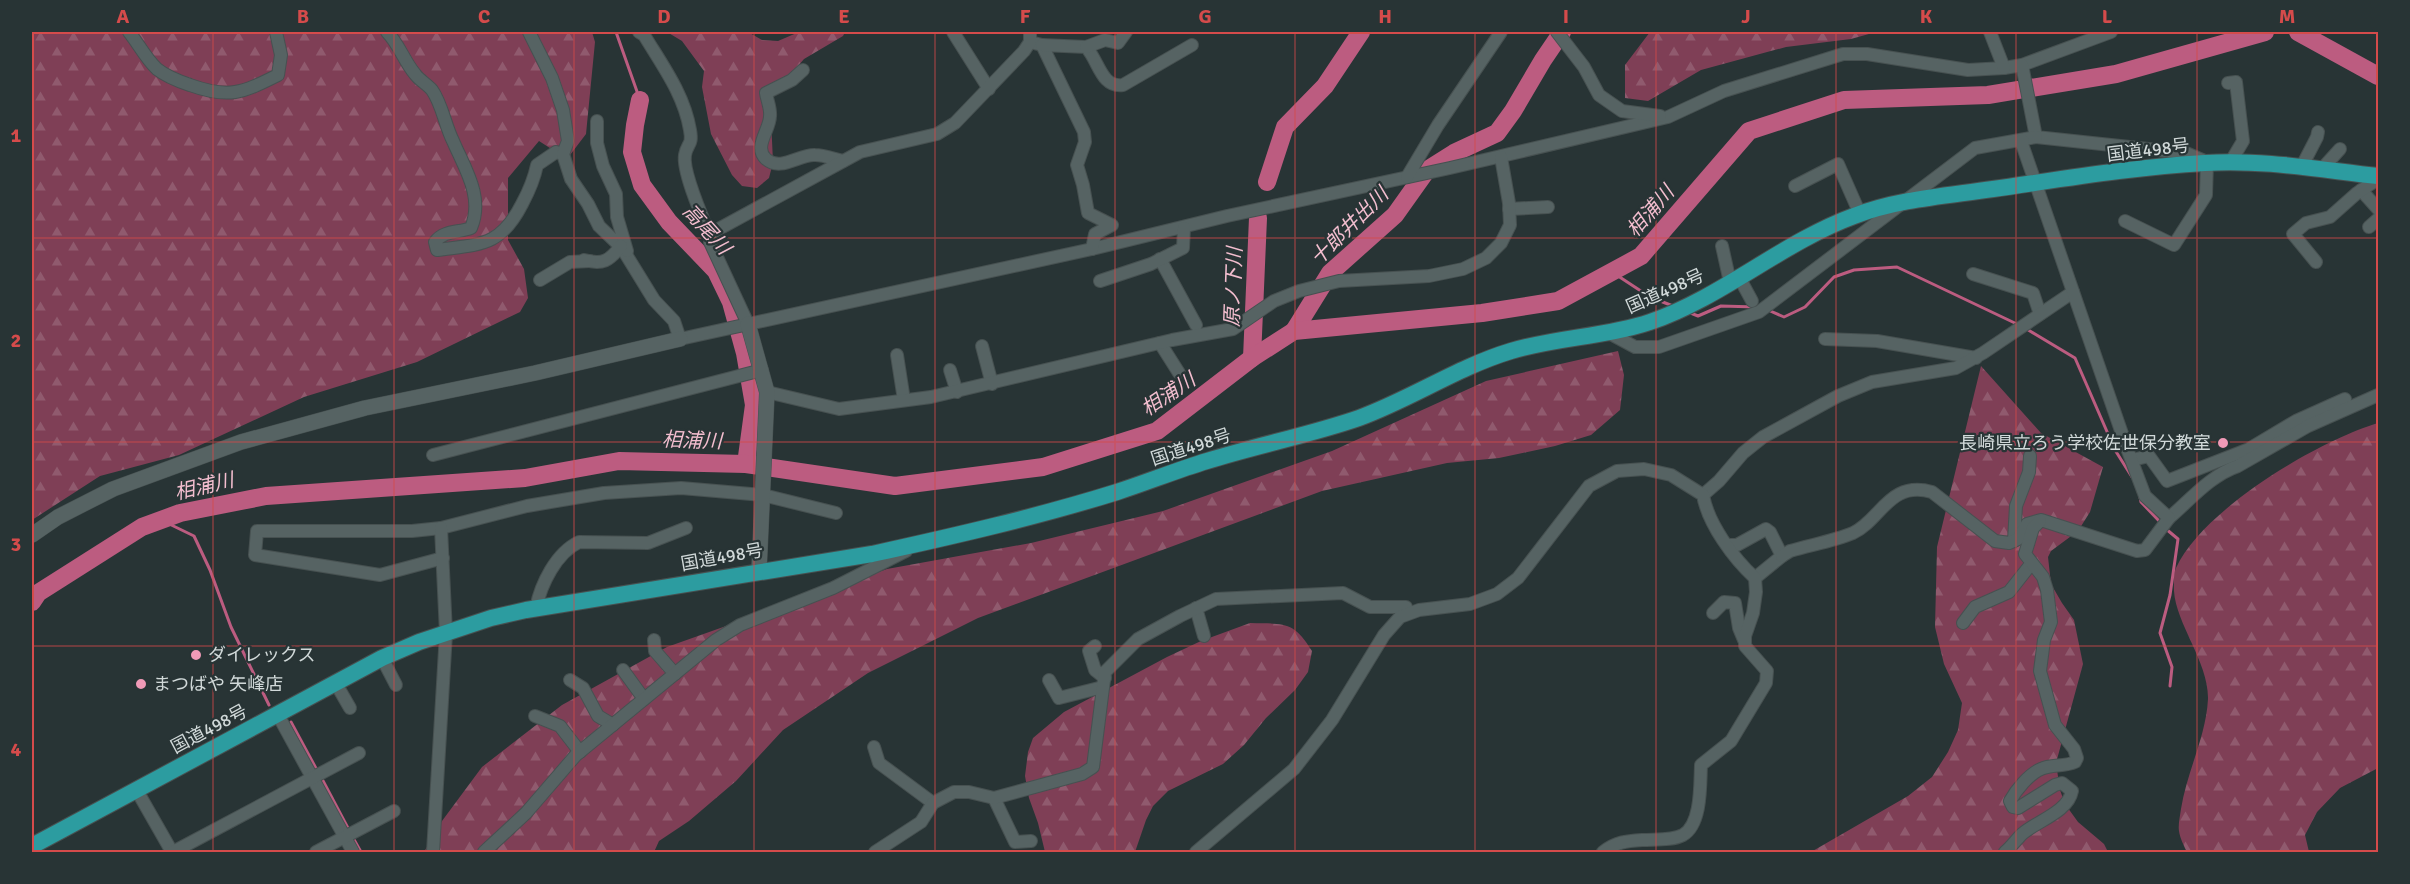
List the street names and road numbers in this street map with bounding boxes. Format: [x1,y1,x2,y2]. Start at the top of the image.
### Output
street label: 国道498号 [2105,134,2191,166]
street label: 国道498号 [1623,264,1707,318]
street label: 国道498号 [1148,424,1234,470]
street label: 国道498号 [679,539,765,575]
street label: 国道498号 [167,700,251,758]

